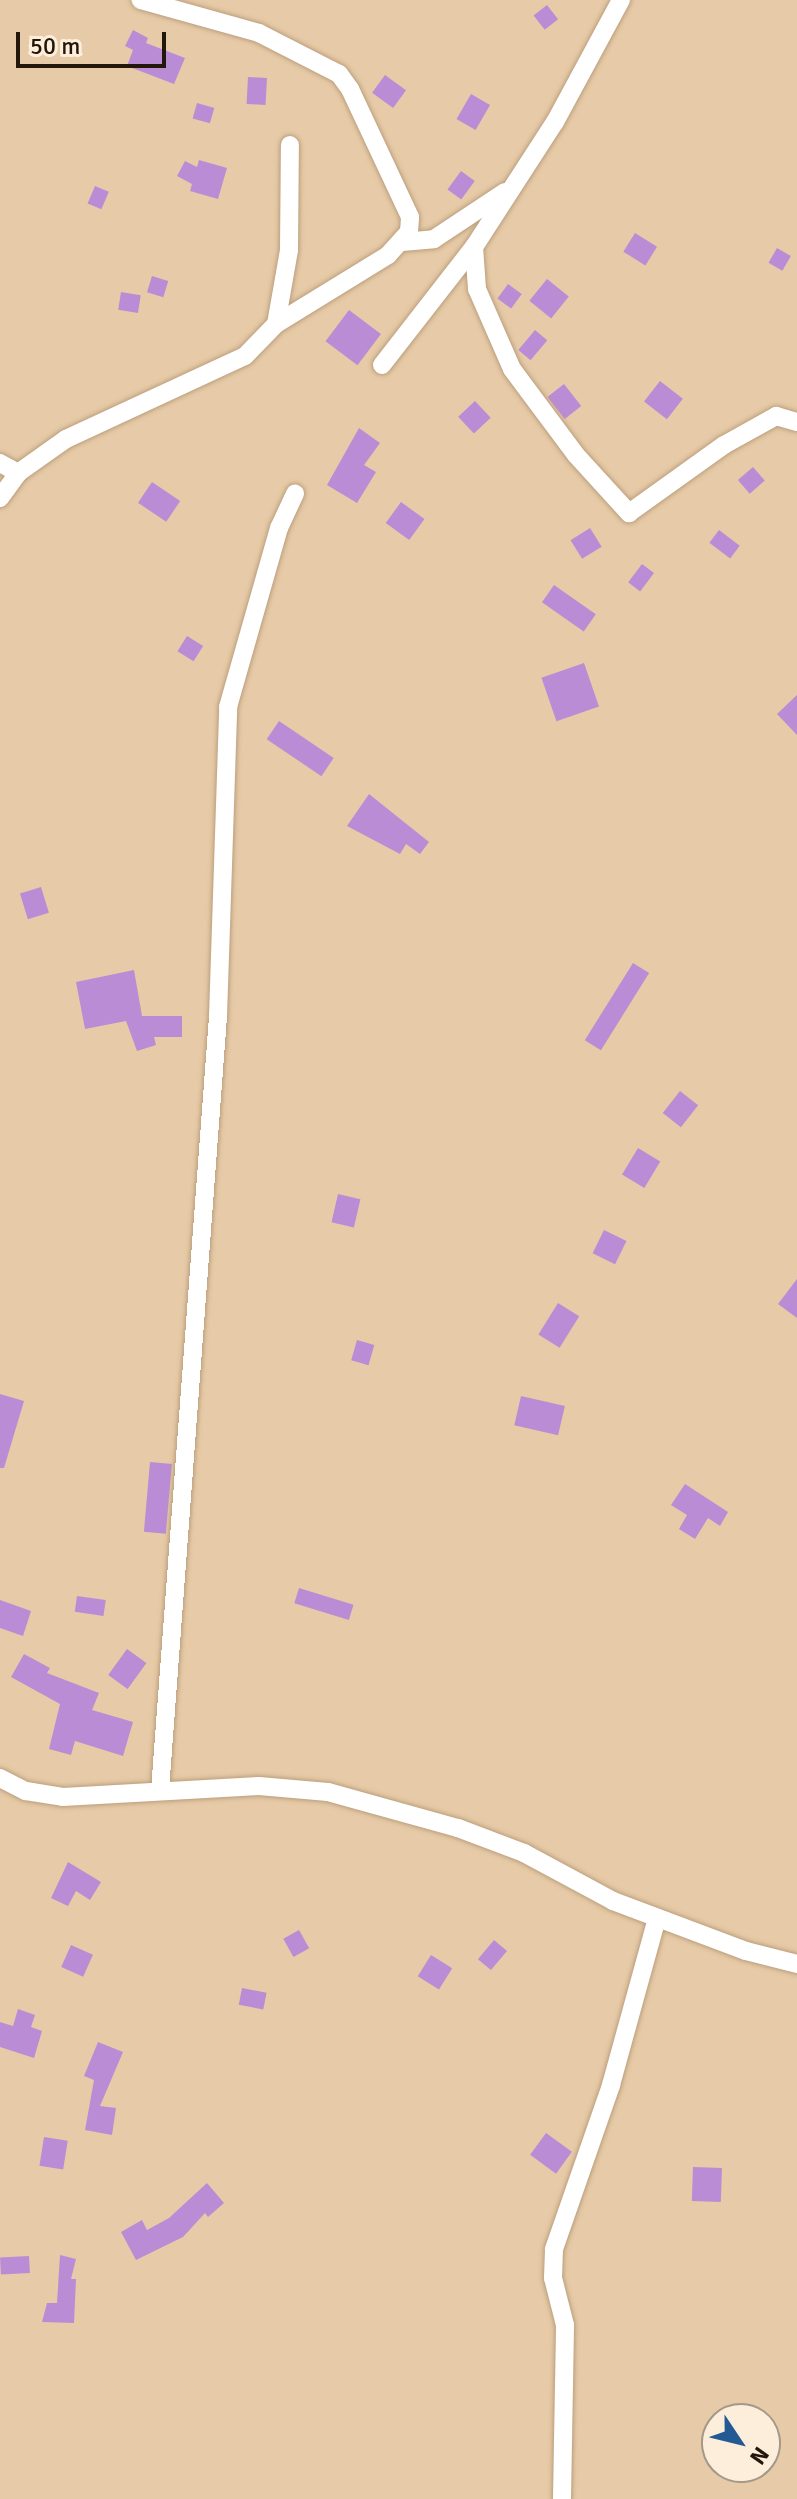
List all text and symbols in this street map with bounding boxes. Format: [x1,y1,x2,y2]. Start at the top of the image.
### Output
scale bar [20,16,170,66]
text: 50 m [30,31,80,61]
north arrow [701,2403,781,2483]
text: N [744,2442,775,2470]

